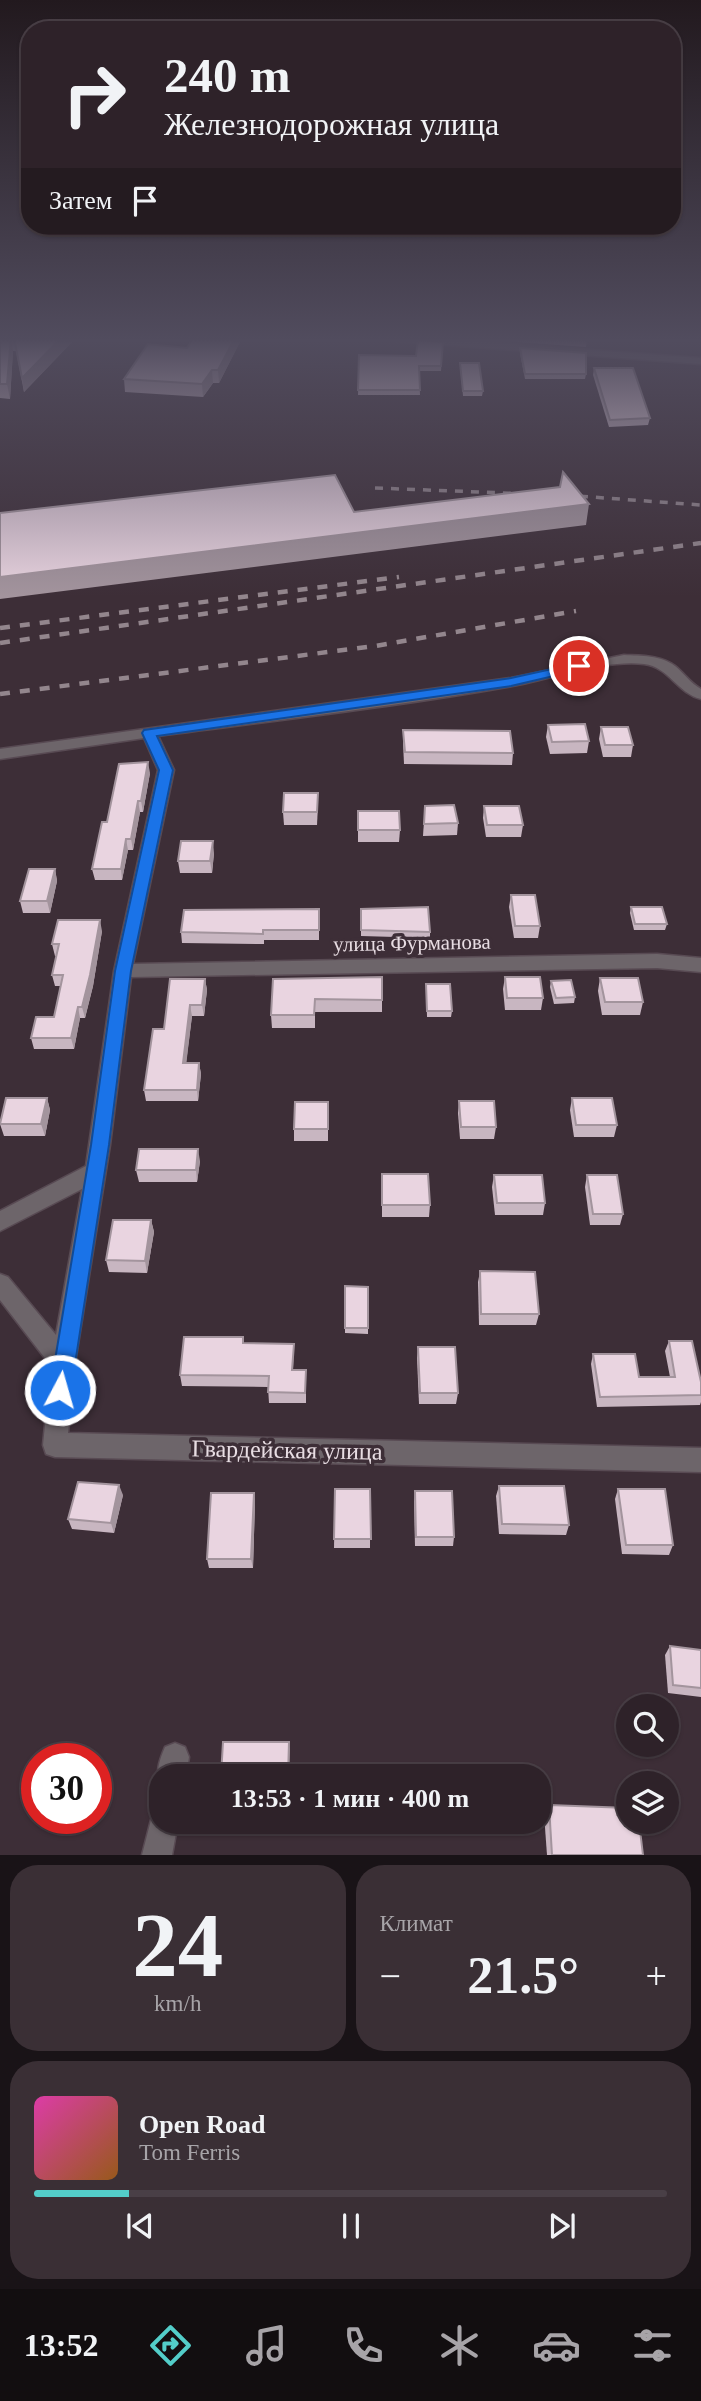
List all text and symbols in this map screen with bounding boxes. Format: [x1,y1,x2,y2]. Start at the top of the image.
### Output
text: 240 m [164,48,291,103]
icon: right [49,49,140,140]
text: Железнодорожная улица [164,106,499,142]
icon: arrive [126,182,164,220]
text: Затем [49,186,112,215]
pin [549,636,609,696]
icon: arrive [560,647,598,685]
street label: улица Фурманова [333,930,492,956]
position arrow [23,1353,97,1427]
street label: Гвардейская улица [191,1435,383,1465]
map controls [616,1694,679,1834]
button: search [616,1694,679,1757]
speed limit sign: 30 [21,1743,112,1834]
button: layers [616,1771,679,1834]
text: 13:53 · 1 мин · 400 m [231,1784,469,1813]
text: 24 [132,1895,223,1996]
text: Климат [380,1911,453,1936]
text: 21.5° [467,1947,579,2004]
text: − [380,1955,401,1997]
text: + [646,1955,667,1997]
text: km/h [154,1991,201,2016]
text: Open Road [139,2110,265,2139]
text: Tom Ferris [139,2140,240,2165]
icon: previous [121,2207,159,2245]
icon: pause [332,2207,370,2245]
icon: next [543,2207,581,2245]
icon: directions [146,2321,195,2370]
icon: music [242,2321,291,2370]
icon: phone [339,2321,388,2370]
icon: climate [435,2321,484,2370]
icon: car [532,2321,581,2370]
icon: filters [628,2321,677,2370]
text: 13:52 [24,2327,98,2363]

